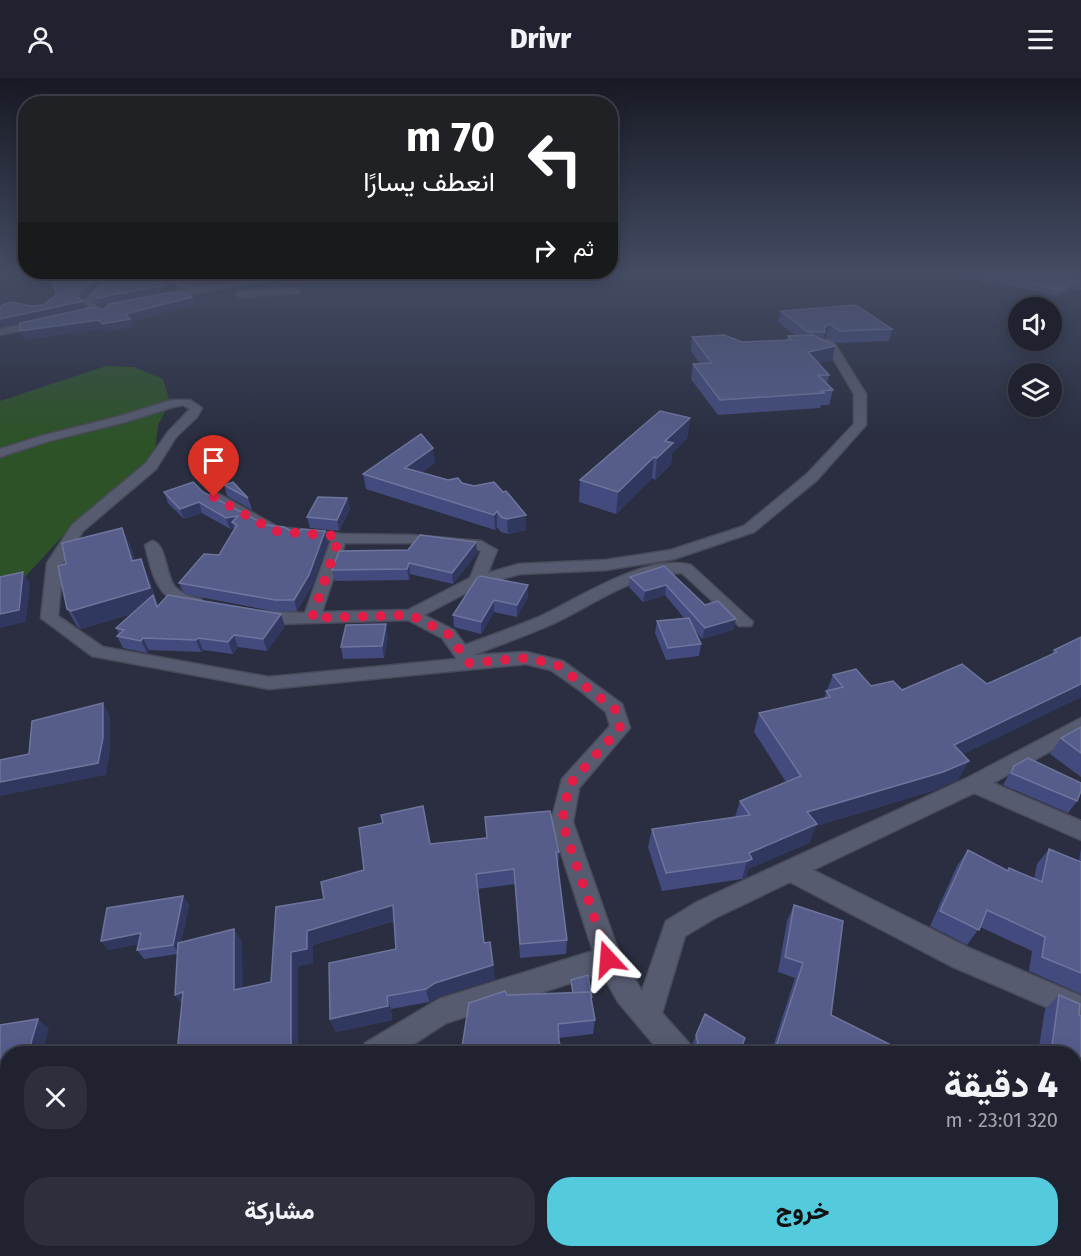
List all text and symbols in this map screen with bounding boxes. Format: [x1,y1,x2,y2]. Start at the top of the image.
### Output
icon: person [24,23,57,56]
text: Drivr [510,23,571,55]
icon: menu [1024,23,1057,56]
text: 70 m [406,112,495,162]
icon: left [516,120,594,198]
text: انعطف يسارًا [363,166,495,198]
icon: right [528,234,561,267]
text: ثم [573,235,594,262]
map controls [1008,297,1062,417]
button: sound [1008,297,1062,351]
button: layers [1008,363,1062,417]
pin [188,435,239,497]
icon: arrive [197,444,230,477]
position arrow [576,927,640,991]
text: 4 دقيقة [944,1063,1058,1107]
button: close [24,1066,87,1129]
text: 320 m · 23:01 [945,1108,1058,1132]
button: مشاركة [24,1177,535,1246]
button: خروج [547,1177,1058,1246]

